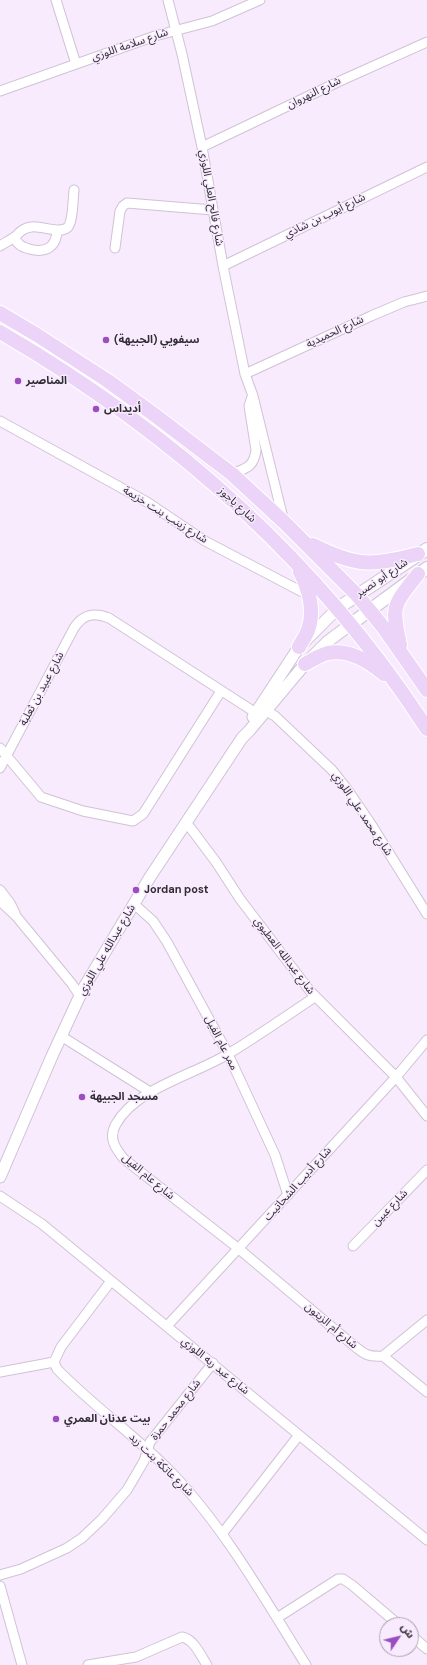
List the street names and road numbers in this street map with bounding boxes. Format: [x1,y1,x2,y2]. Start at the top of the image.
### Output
street label: شارع سلامة اللوزي [90,26,170,64]
street label: شارع النهروان [285,74,343,112]
street label: شارع فالح العلي اللوزي [196,149,226,247]
street label: شارع أيوب بن شاذي [282,191,368,241]
street label: شارع الحميدية [304,313,366,351]
street label: شارع زينب بنت خزيمة [120,484,210,546]
street label: شارع ياجوز [215,484,259,526]
street label: شارع أبو نصير [353,556,411,600]
street label: شارع عبيد بن ثعلبة [17,650,67,728]
street label: شارع محمد علي اللوزي [329,769,395,859]
street label: شارع عبدالله علي اللوزي [76,902,138,998]
street label: شارع عبدالله العطيوي [251,915,317,997]
street label: ممر عام الفيل [202,1014,240,1072]
street label: شارع أديب الشحاتيت [261,1144,335,1224]
street label: شارع عام الفيل [119,1151,177,1203]
street label: شارع عبين [369,1187,411,1229]
street label: شارع أم الزيتون [302,1300,360,1352]
street label: شارع عبد ربه اللوزي [178,1335,252,1397]
street label: شارع محمد حمزة [148,1377,204,1443]
street label: شارع عاتكة بنت زيد [126,1431,196,1499]

